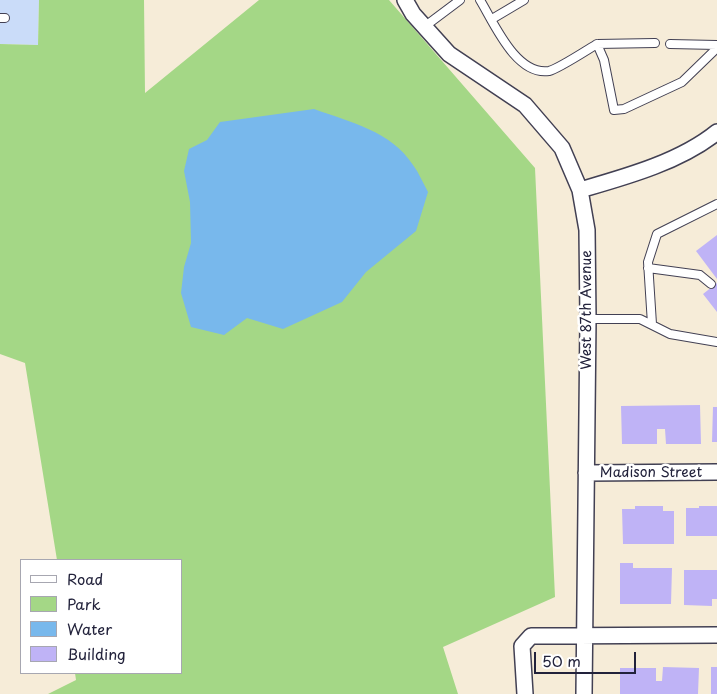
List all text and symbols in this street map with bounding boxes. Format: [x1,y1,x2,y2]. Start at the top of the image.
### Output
street label: West 87th Avenue [579,250,595,370]
street label: Madison Street [600,465,702,481]
legend [20,559,182,674]
text: Road [67,567,103,590]
text: Park [67,592,101,615]
text: Water [67,617,112,640]
text: Building [67,642,126,665]
scale bar [537,642,640,674]
text: 50 m [542,649,581,672]

